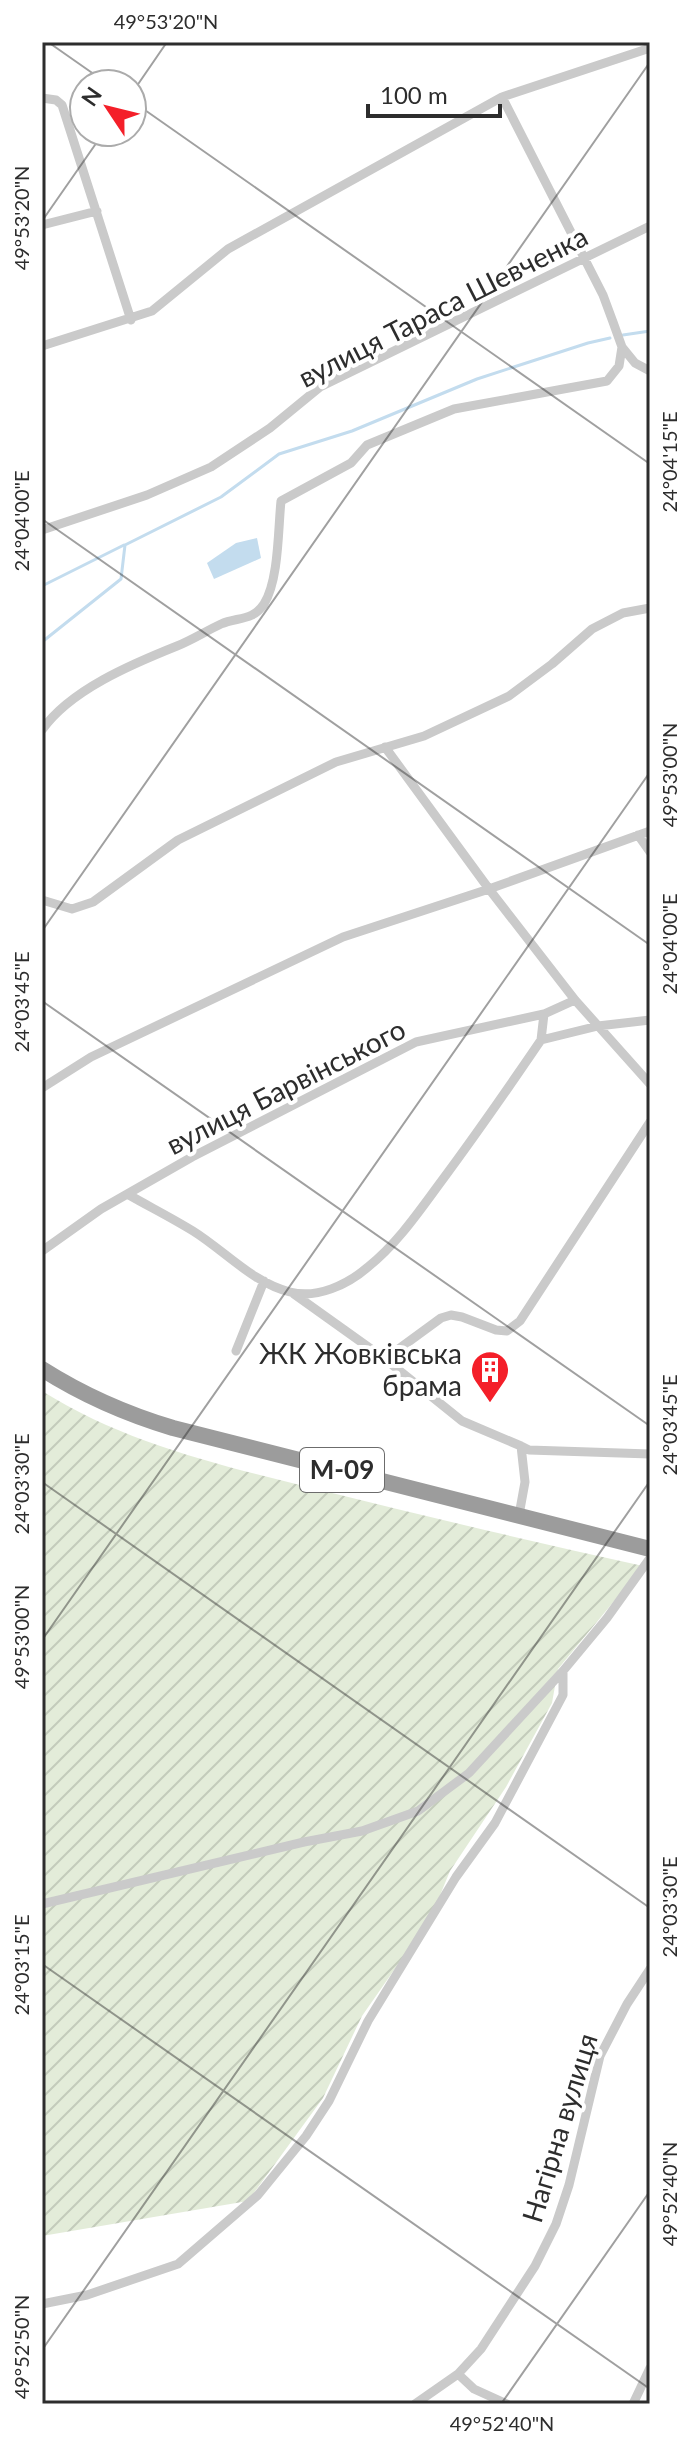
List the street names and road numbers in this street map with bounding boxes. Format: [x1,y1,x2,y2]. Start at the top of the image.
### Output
street label: вулиця Тараса Шевченка [292,218,593,394]
street label: вулиця Барвінського [160,1011,411,1161]
road number: М-09 [300,1448,384,1492]
street label: Нагірна вулиця [514,2029,604,2226]

